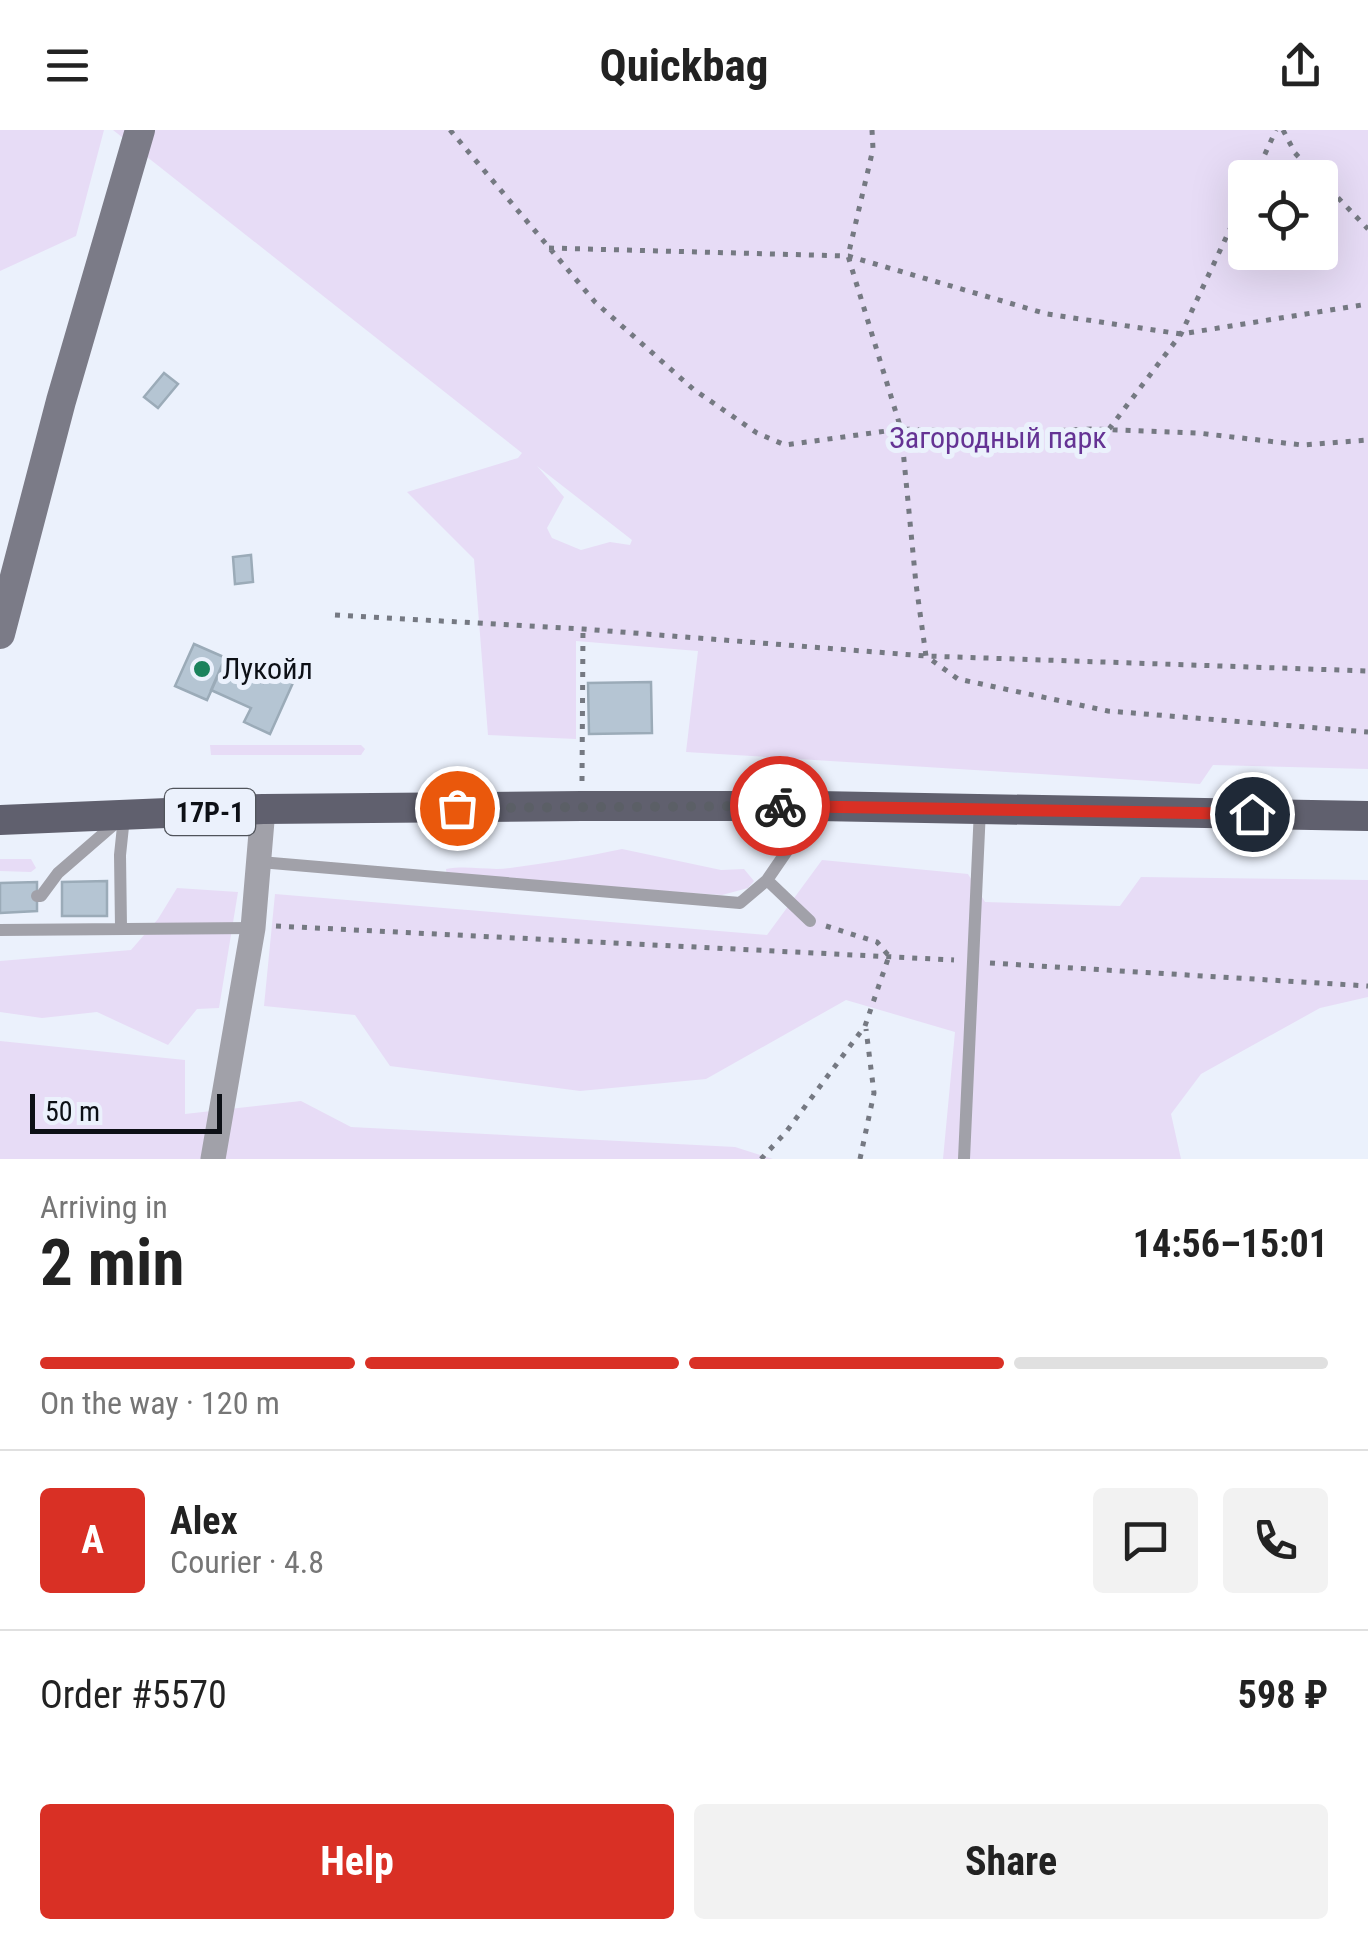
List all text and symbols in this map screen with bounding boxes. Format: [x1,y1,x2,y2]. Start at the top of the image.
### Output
icon: menu [40,38,95,93]
icon: share [1273,38,1328,93]
text: Quickbag [600,39,768,92]
map controls [1228,160,1338,270]
button: locate [1228,160,1338,270]
park label: Загородный парк [889,420,1107,455]
place label: Лукойл [222,651,313,686]
marker: Лукойл [191,658,213,680]
courier [730,756,830,856]
pin [415,766,500,851]
pin [1210,772,1295,857]
icon: bike [753,779,808,834]
icon: bag [430,781,485,836]
icon: home [1225,787,1280,842]
road number: 17Р-1 [165,789,255,835]
scale bar [30,1089,222,1134]
text: 50 m [45,1095,100,1128]
text: Arriving in [40,1188,168,1226]
text: 14:56–15:01 [1133,1222,1328,1266]
text: 2 min [40,1225,184,1301]
text: On the way · 120 m [40,1384,280,1422]
button: chat [1093,1488,1198,1593]
button: phone [1223,1488,1328,1593]
text: Alex [170,1499,238,1543]
text: A [81,1518,104,1562]
text: Courier · 4.8 [170,1543,324,1581]
text: Order #5570 [40,1673,227,1717]
text: 598 ₽ [1238,1673,1328,1717]
button: Help [40,1804,674,1919]
button: Share [694,1804,1328,1919]

